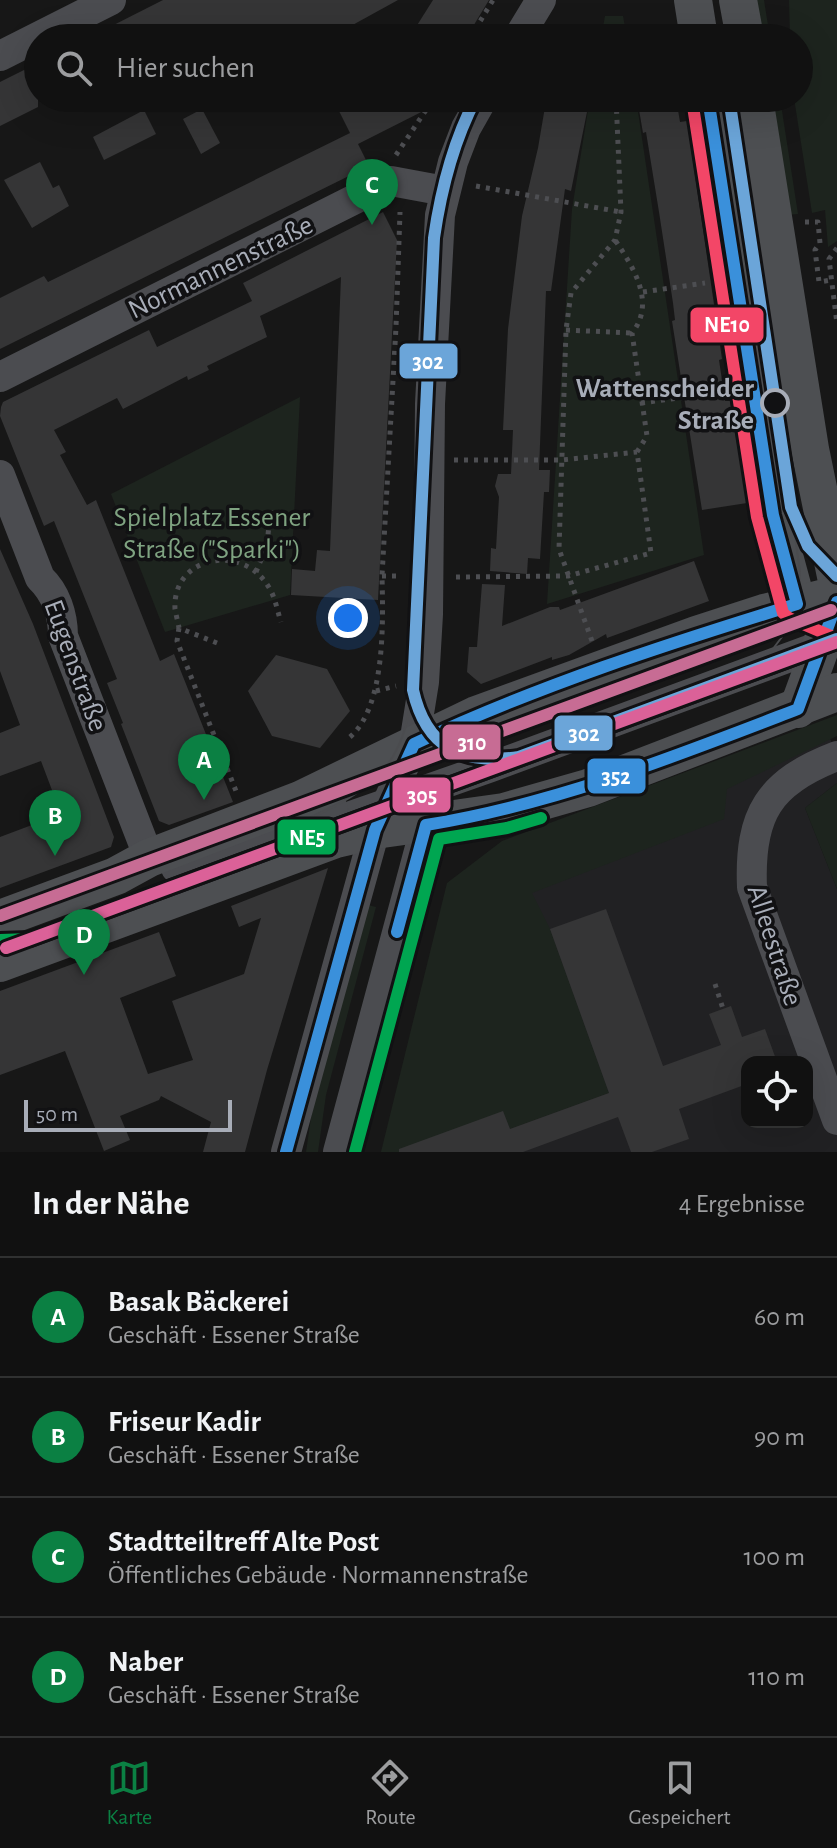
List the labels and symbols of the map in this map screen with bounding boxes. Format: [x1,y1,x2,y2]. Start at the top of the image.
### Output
pin: C [346,159,398,225]
street label: Normannenstraße [124,211,318,325]
line badge: NE10 [689,306,765,344]
text: NE10 [704,314,750,336]
line badge: 302 [398,342,459,380]
text: 302 [412,351,444,373]
place label: Wattenscheider Straße [576,375,754,435]
marker: Wattenscheider Straße [761,389,789,417]
park label: Spielplatz Essener Straße ("Sparki") [114,504,310,564]
street label: Eugenstraße [38,596,112,735]
your location [328,598,368,638]
line badge: 302 [553,714,614,752]
line badge: 310 [441,723,502,761]
text: 302 [568,723,600,745]
text: 310 [458,732,486,754]
pin: A [178,734,230,800]
line badge: 352 [586,757,647,795]
text: 352 [601,766,631,788]
line badge: 305 [391,776,452,814]
text: 305 [407,785,437,807]
pin: B [29,790,81,856]
line badge: NE5 [276,818,337,856]
text: NE5 [289,827,325,849]
street label: Alleestraße [741,882,807,1010]
pin: D [58,909,110,975]
scale bar [24,1096,232,1132]

